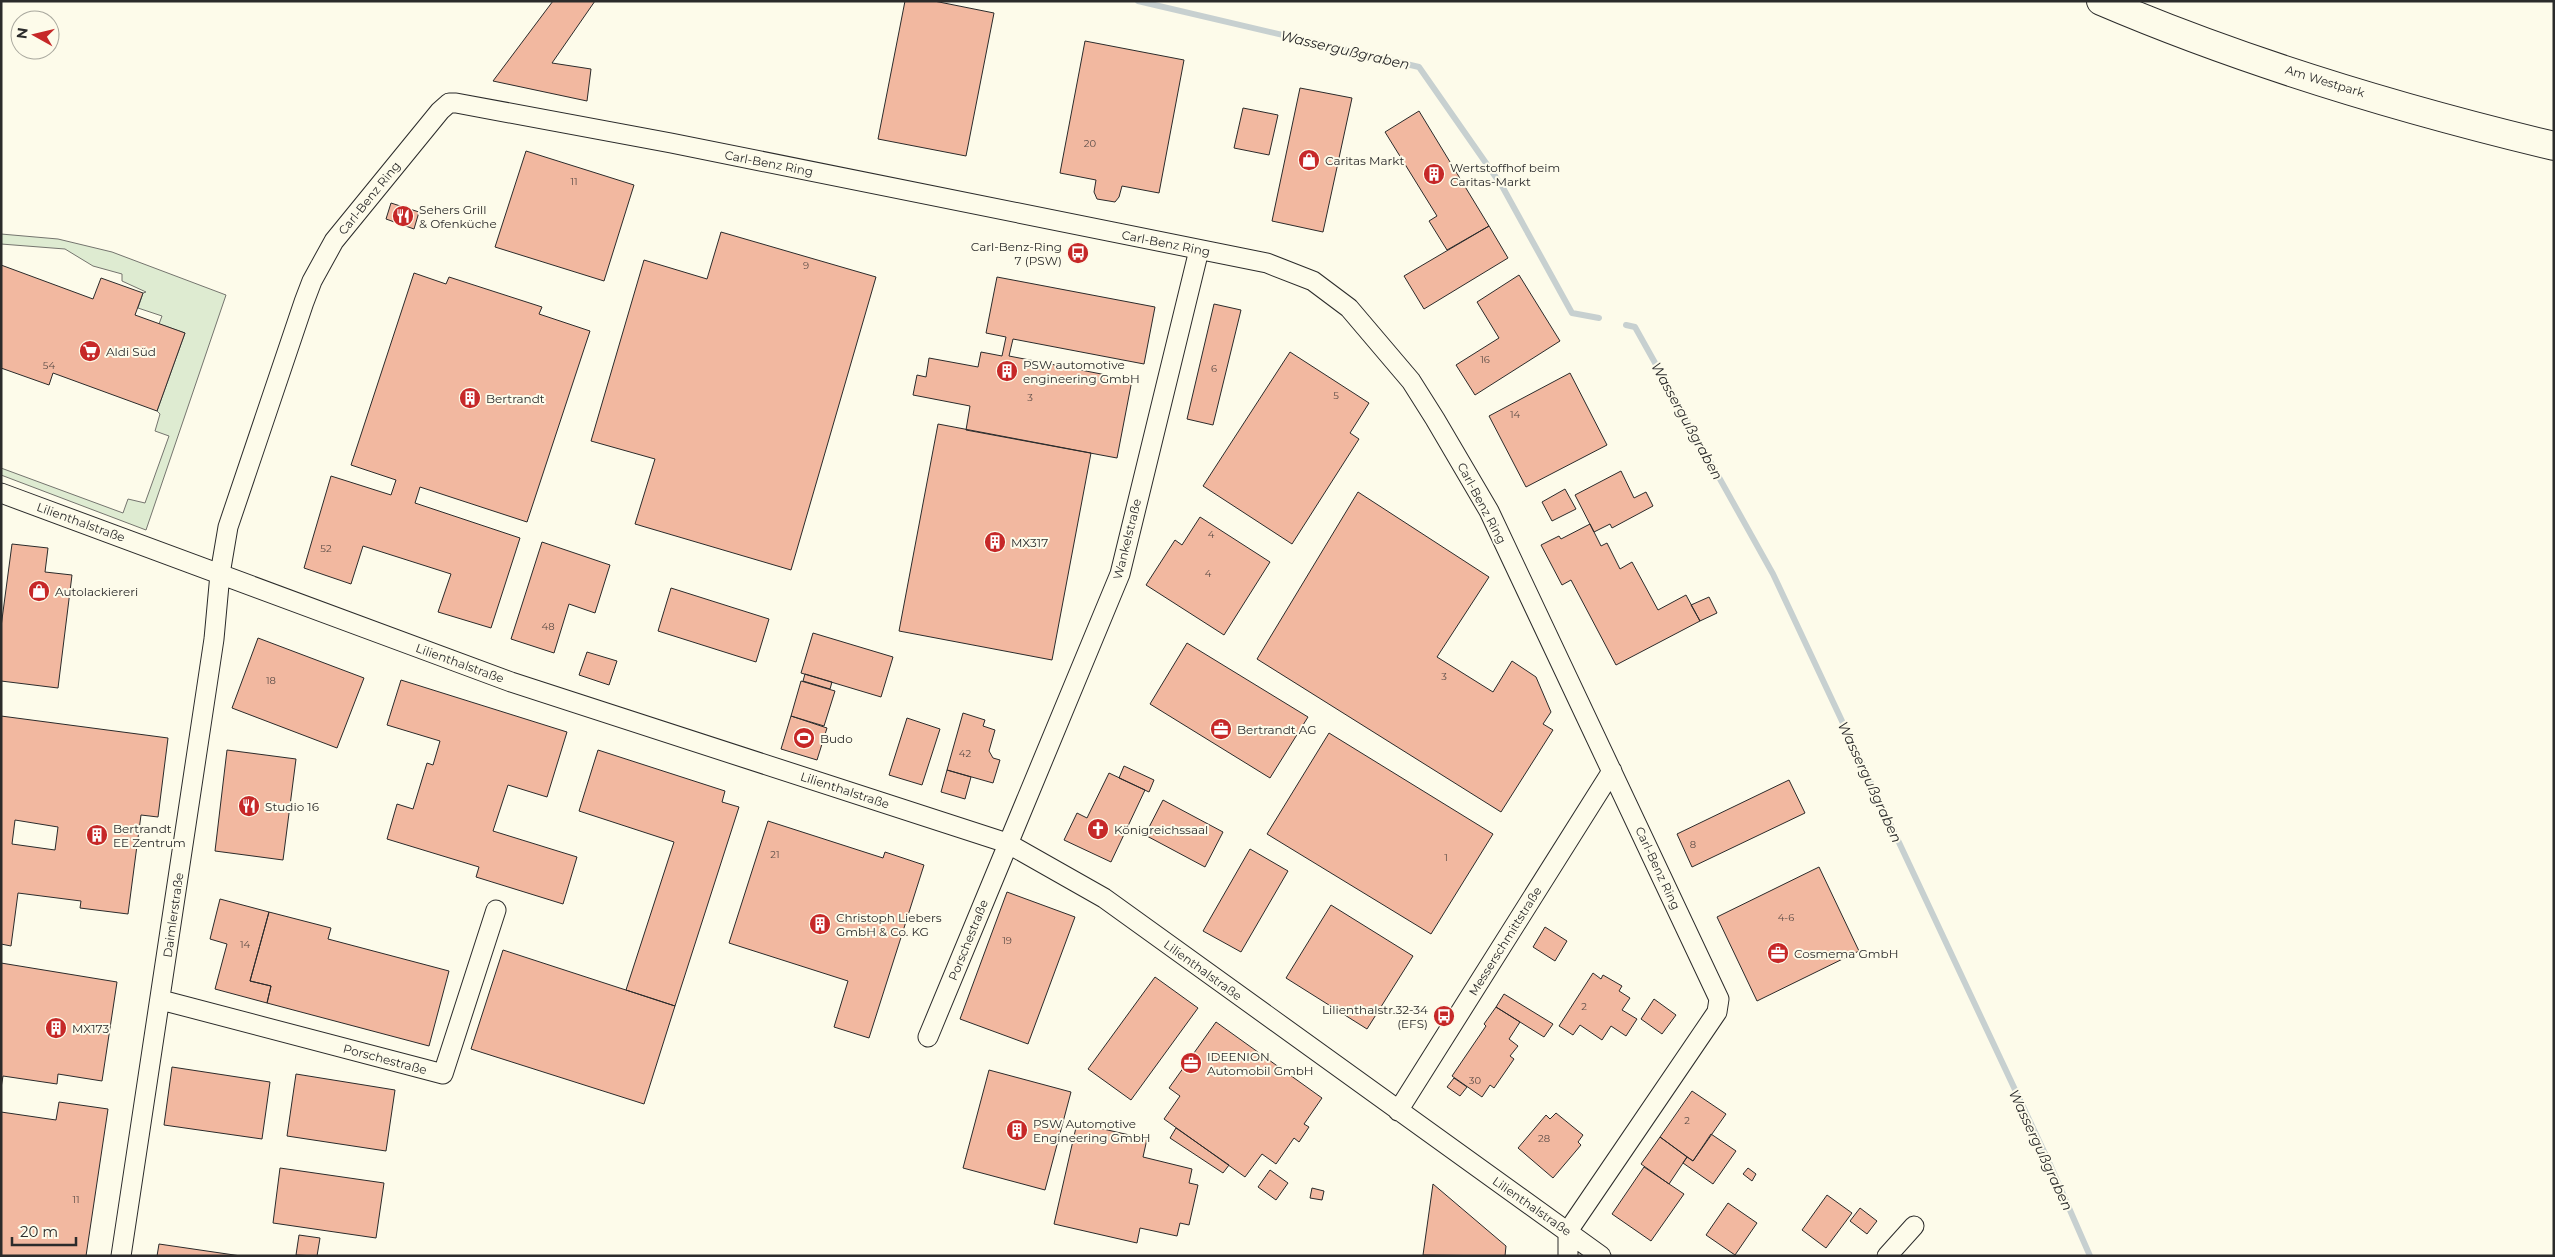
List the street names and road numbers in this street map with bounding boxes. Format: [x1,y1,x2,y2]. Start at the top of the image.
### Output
street label: Am Westpark [2284,62,2367,100]
street label: Carl-Benz Ring [723,147,815,179]
street label: Carl-Benz Ring [335,158,403,238]
street label: Carl-Benz Ring [1120,227,1212,259]
street label: Carl-Benz Ring [1454,460,1510,546]
street label: Wankelstraße [1110,497,1144,581]
street label: Lilienthalstraße [35,499,127,545]
street label: Lilienthalstraße [414,640,506,686]
street label: Lilienthalstraße [799,769,891,811]
street label: Carl-Benz Ring [1632,824,1684,912]
street label: Daimlerstraße [160,872,186,958]
street label: Messerschmittstraße [1465,884,1545,998]
street label: Porschestraße [945,897,991,983]
street label: Lilienthalstraße [1161,937,1245,1003]
street label: Porschestraße [341,1041,429,1077]
street label: Lilienthalstraße [1490,1173,1574,1239]

